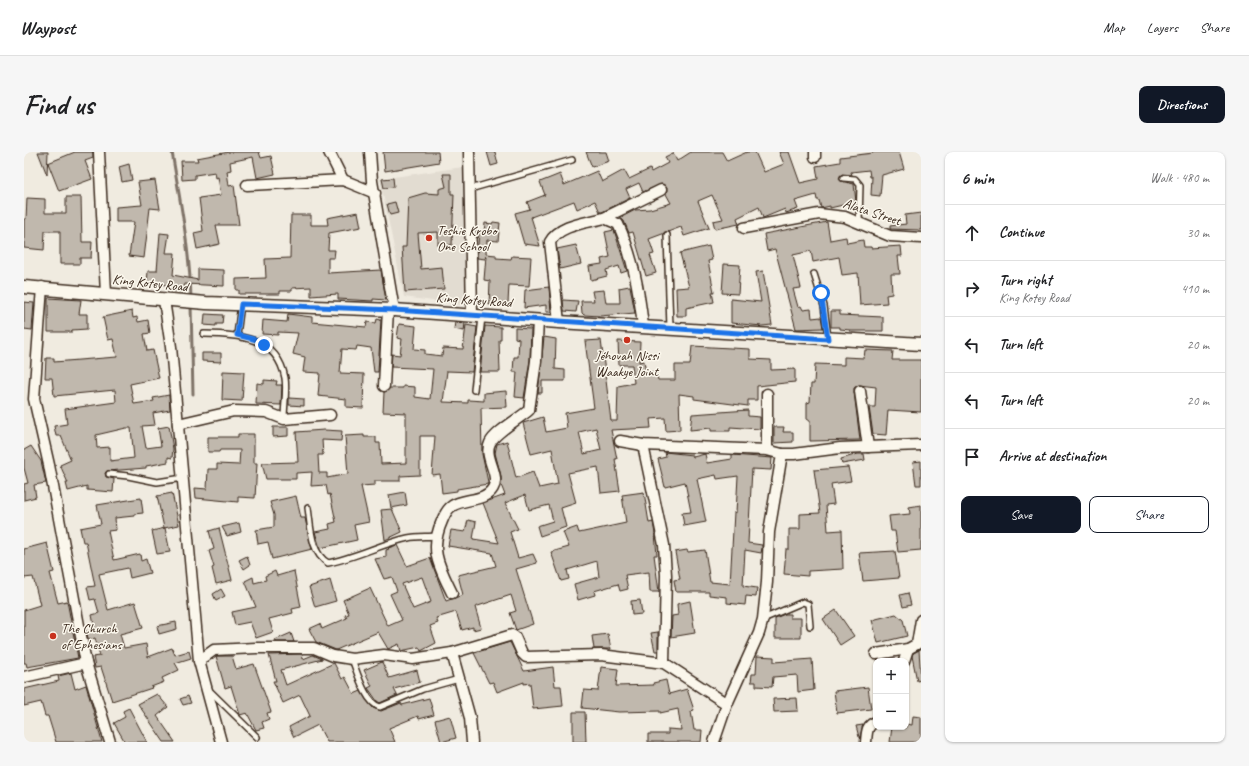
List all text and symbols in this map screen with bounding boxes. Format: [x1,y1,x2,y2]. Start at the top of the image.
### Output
text: Waypost [20,16,75,40]
text: Map [1103,19,1125,36]
text: Layers [1147,19,1178,36]
text: Share [1200,19,1229,36]
button: Directions [1139,86,1225,123]
text: Find us [24,87,94,122]
text: 6 min [961,168,994,189]
text: Walk · 480 m [1150,170,1209,186]
street label: Alata Street [841,195,904,230]
place label: Teshie Krobo One School [437,222,498,255]
icon: ahead [961,222,983,244]
text: Continue [999,223,1044,242]
text: 30 m [1187,225,1209,241]
marker: Teshie Krobo One School [424,233,434,243]
street label: King Kotey Road [111,271,191,296]
text: Turn right [999,271,1052,290]
icon: right [961,278,983,300]
text: 410 m [1181,281,1209,297]
route start [812,284,830,302]
street label: King Kotey Road [436,289,515,311]
text: King Kotey Road [999,290,1070,306]
icon: left [961,334,983,356]
marker: Jéhovah Nissi Waakye Joint [622,335,632,345]
text: Turn left [999,335,1042,354]
route end [255,336,273,354]
text: 20 m [1187,337,1209,353]
place label: Jéhovah Nissi Waakye Joint [594,347,661,380]
icon: left [961,390,983,412]
text: Turn left [999,391,1042,410]
text: 20 m [1187,393,1209,409]
icon: arrive [961,446,983,468]
text: Arrive at destination [999,447,1106,466]
button: Save [961,496,1081,533]
button: Share [1089,496,1209,533]
place label: The Church of Ephesians [61,620,123,653]
marker: The Church of Ephesians [48,631,58,641]
map controls [873,658,909,730]
button: + [873,658,909,694]
button: − [873,694,909,730]

